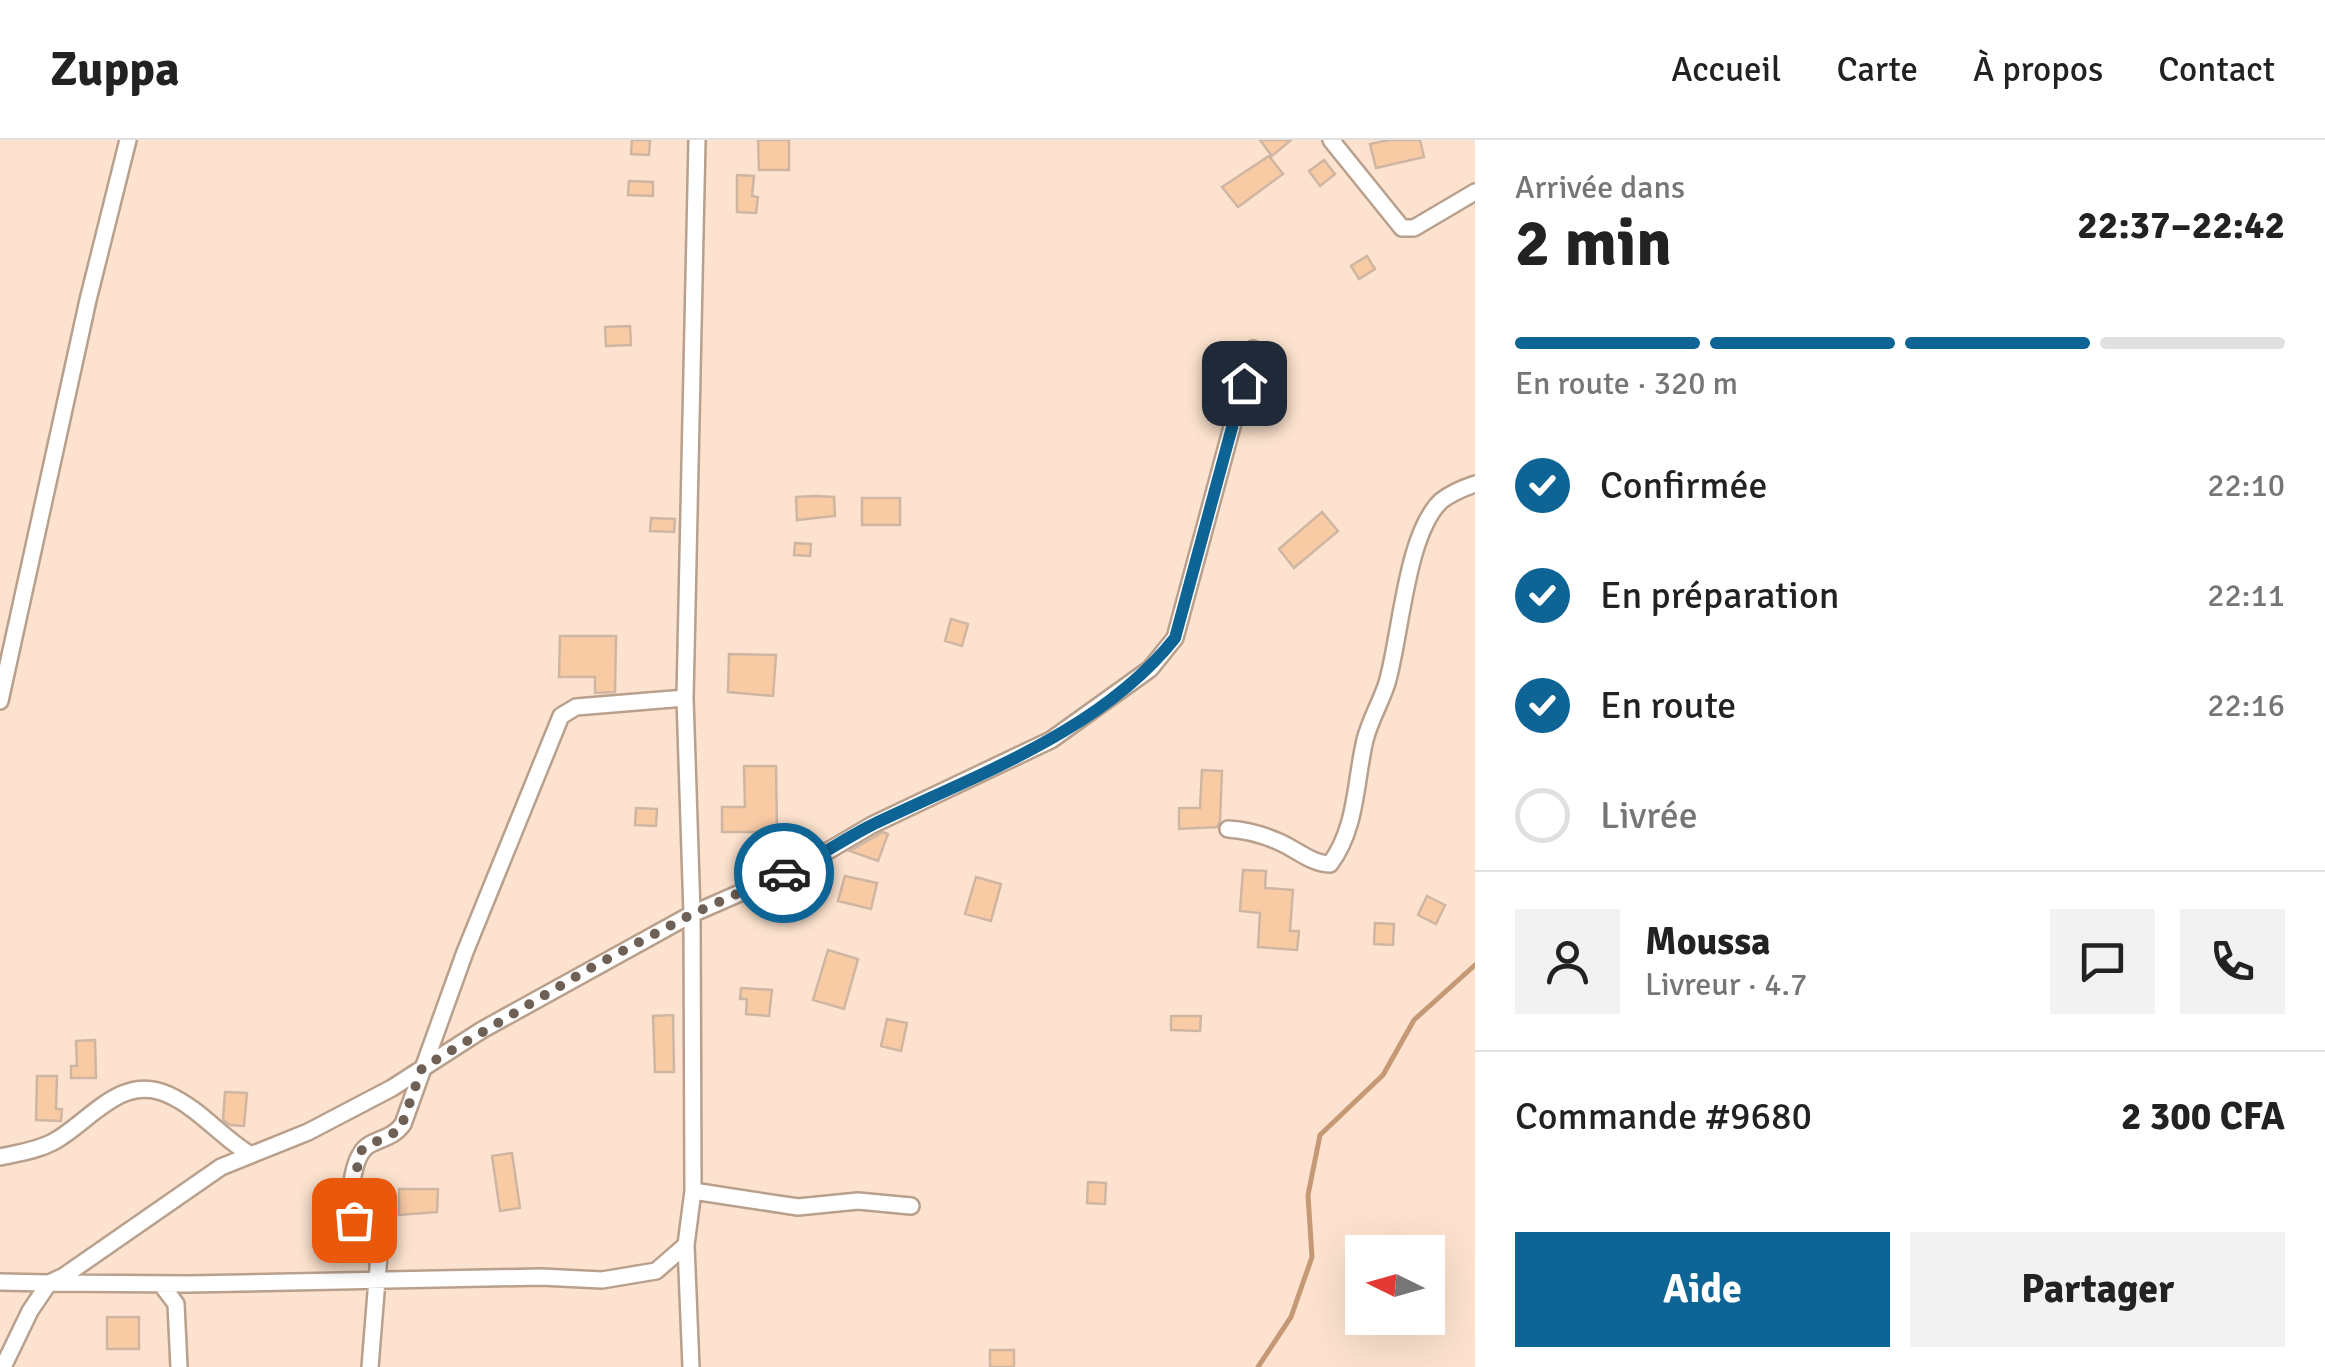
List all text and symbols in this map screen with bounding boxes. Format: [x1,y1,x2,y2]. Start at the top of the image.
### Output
text: Zuppa [50,40,180,99]
text: Accueil [1671,48,1781,91]
text: Carte [1836,48,1918,91]
text: À propos [1973,48,2103,91]
text: Contact [2158,48,2275,91]
text: Arrivée dans [1515,168,1685,207]
text: 22:37–22:42 [2077,202,2285,249]
text: 2 min [1515,204,1672,284]
pin [1202,341,1287,426]
icon: home [1217,356,1272,411]
text: En route · 320 m [1515,364,1738,403]
icon: check [1515,458,1570,513]
text: Confirmée [1600,462,1768,509]
text: 22:10 [2207,466,2285,505]
icon: check [1515,568,1570,623]
text: En préparation [1600,572,1839,619]
text: 22:11 [2207,576,2285,615]
icon: check [1515,678,1570,733]
text: En route [1600,682,1736,729]
text: 22:16 [2207,686,2285,725]
text: Livrée [1600,792,1698,839]
courier [734,823,834,923]
icon: car [757,846,812,901]
button: person [1515,909,1620,1014]
button: chat [2050,909,2155,1014]
button: phone [2180,909,2285,1014]
text: Moussa [1645,918,1771,965]
text: Livreur · 4.7 [1645,965,1807,1004]
text: Commande #9680 [1515,1093,1812,1140]
text: 2 300 CFA [2121,1093,2285,1140]
pin [312,1178,397,1263]
icon: bag [327,1193,382,1248]
button: Aide [1515,1232,1890,1347]
button: Partager [1910,1232,2285,1347]
north arrow [1345,1235,1445,1335]
map controls [1345,1235,1445,1335]

